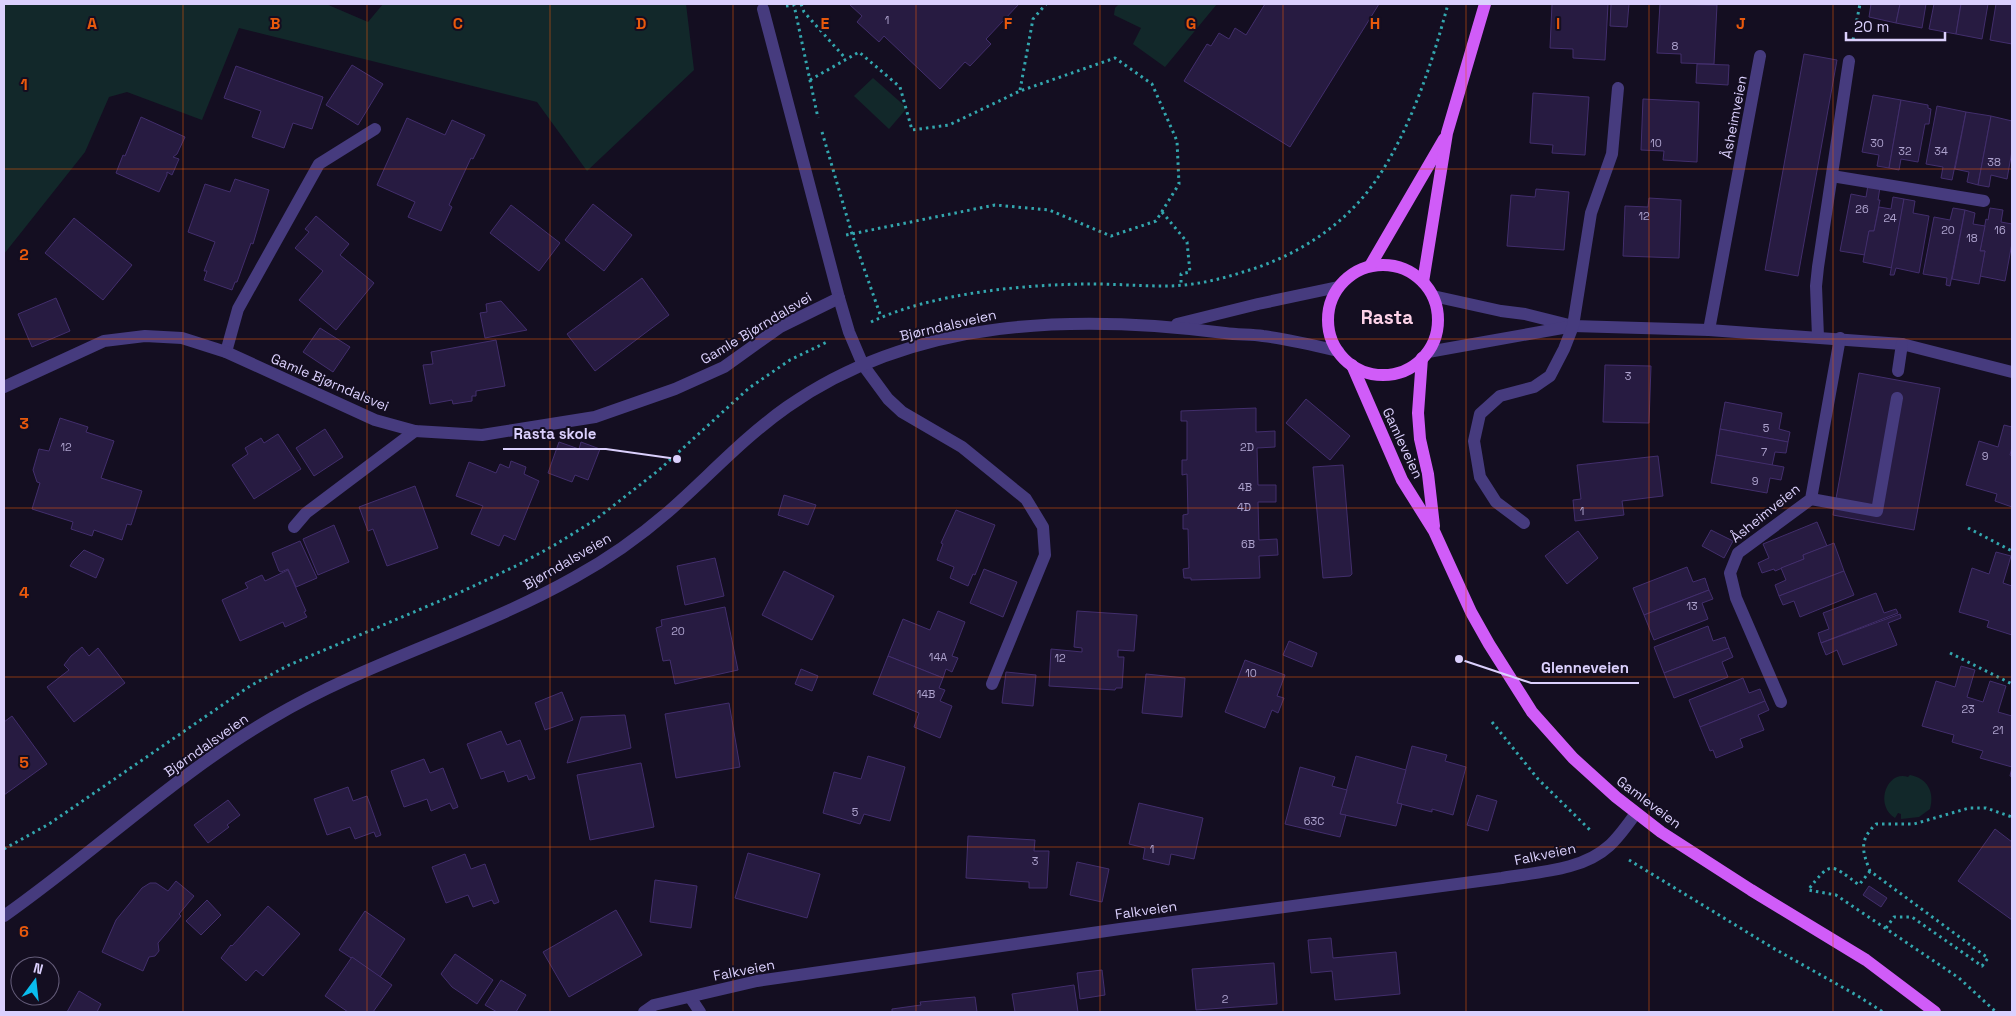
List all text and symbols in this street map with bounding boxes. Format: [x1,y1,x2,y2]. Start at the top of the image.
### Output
scale bar [1846,10,1945,42]
text: A [87,13,97,34]
text: B [270,13,280,34]
text: C [453,13,463,34]
text: D [636,13,646,34]
text: E [821,13,830,34]
house number: 1 [885,13,889,27]
text: F [1004,13,1013,34]
text: G [1186,13,1196,34]
text: H [1370,13,1380,34]
text: I [1556,13,1560,34]
text: J [1736,13,1746,34]
text: 20 m [1854,17,1889,36]
house number: 8 [1672,39,1679,53]
text: 1 [20,74,28,95]
street label: Åsheimveien [1717,74,1751,160]
house number: 10 [1650,136,1662,150]
house number: 30 [1870,136,1884,150]
house number: 32 [1898,144,1912,158]
house number: 34 [1934,144,1948,158]
house number: 38 [1987,155,2001,169]
house number: 26 [1855,202,1869,216]
house number: 12 [1638,209,1650,223]
house number: 24 [1883,211,1897,225]
house number: 20 [1941,223,1955,237]
house number: 16 [1994,223,2006,237]
house number: 18 [1966,231,1978,245]
text: 2 [19,244,29,265]
street label: Gamle Bjørndalsvei [697,288,815,368]
street label: Bjørndalsveien [898,305,998,345]
district label: Rasta [1361,305,1413,330]
street label: Gamle Bjørndalsvei [268,349,392,415]
house number: 3 [1625,369,1632,383]
street label: Gamleveien [1379,404,1427,482]
text: 3 [19,413,29,434]
callout: Rasta skole [503,419,606,449]
house number: 5 [1763,421,1770,435]
text: Rasta skole [514,424,597,443]
house number: 12 [60,440,72,454]
house number: 2D [1240,440,1254,454]
house number: 7 [1761,445,1767,459]
house number: 9 [1982,449,1989,463]
house number: 9 [1752,474,1759,488]
house number: 4B [1238,480,1252,494]
street label: Åsheimveien [1727,480,1803,546]
house number: 4D [1237,500,1251,514]
house number: 1 [1580,504,1584,518]
street label: Bjørndalsveien [520,529,614,593]
house number: 6B [1241,537,1255,551]
text: 4 [19,582,29,603]
house number: 13 [1686,599,1698,613]
house number: 20 [671,624,685,638]
house number: 14A [929,650,947,664]
house number: 12 [1054,651,1066,665]
callout: Glenneveien [1531,653,1639,683]
text: Glenneveien [1541,658,1629,677]
house number: 10 [1245,666,1257,680]
house number: 14B [917,687,935,701]
house number: 23 [1961,702,1975,716]
street label: Bjørndalsveien [160,709,252,781]
house number: 21 [1992,723,2004,737]
text: 5 [19,752,29,773]
street label: Gamleveien [1613,772,1685,832]
house number: 5 [852,805,859,819]
house number: 63C [1304,814,1324,828]
street label: Falkveien [1513,839,1577,869]
house number: 1 [1150,842,1154,856]
house number: 3 [1032,854,1039,868]
street label: Falkveien [1114,897,1178,923]
text: 6 [19,921,29,942]
street label: Falkveien [712,955,776,985]
north arrow [10,956,60,1006]
text: N [31,959,45,978]
house number: 2 [1222,992,1229,1006]

